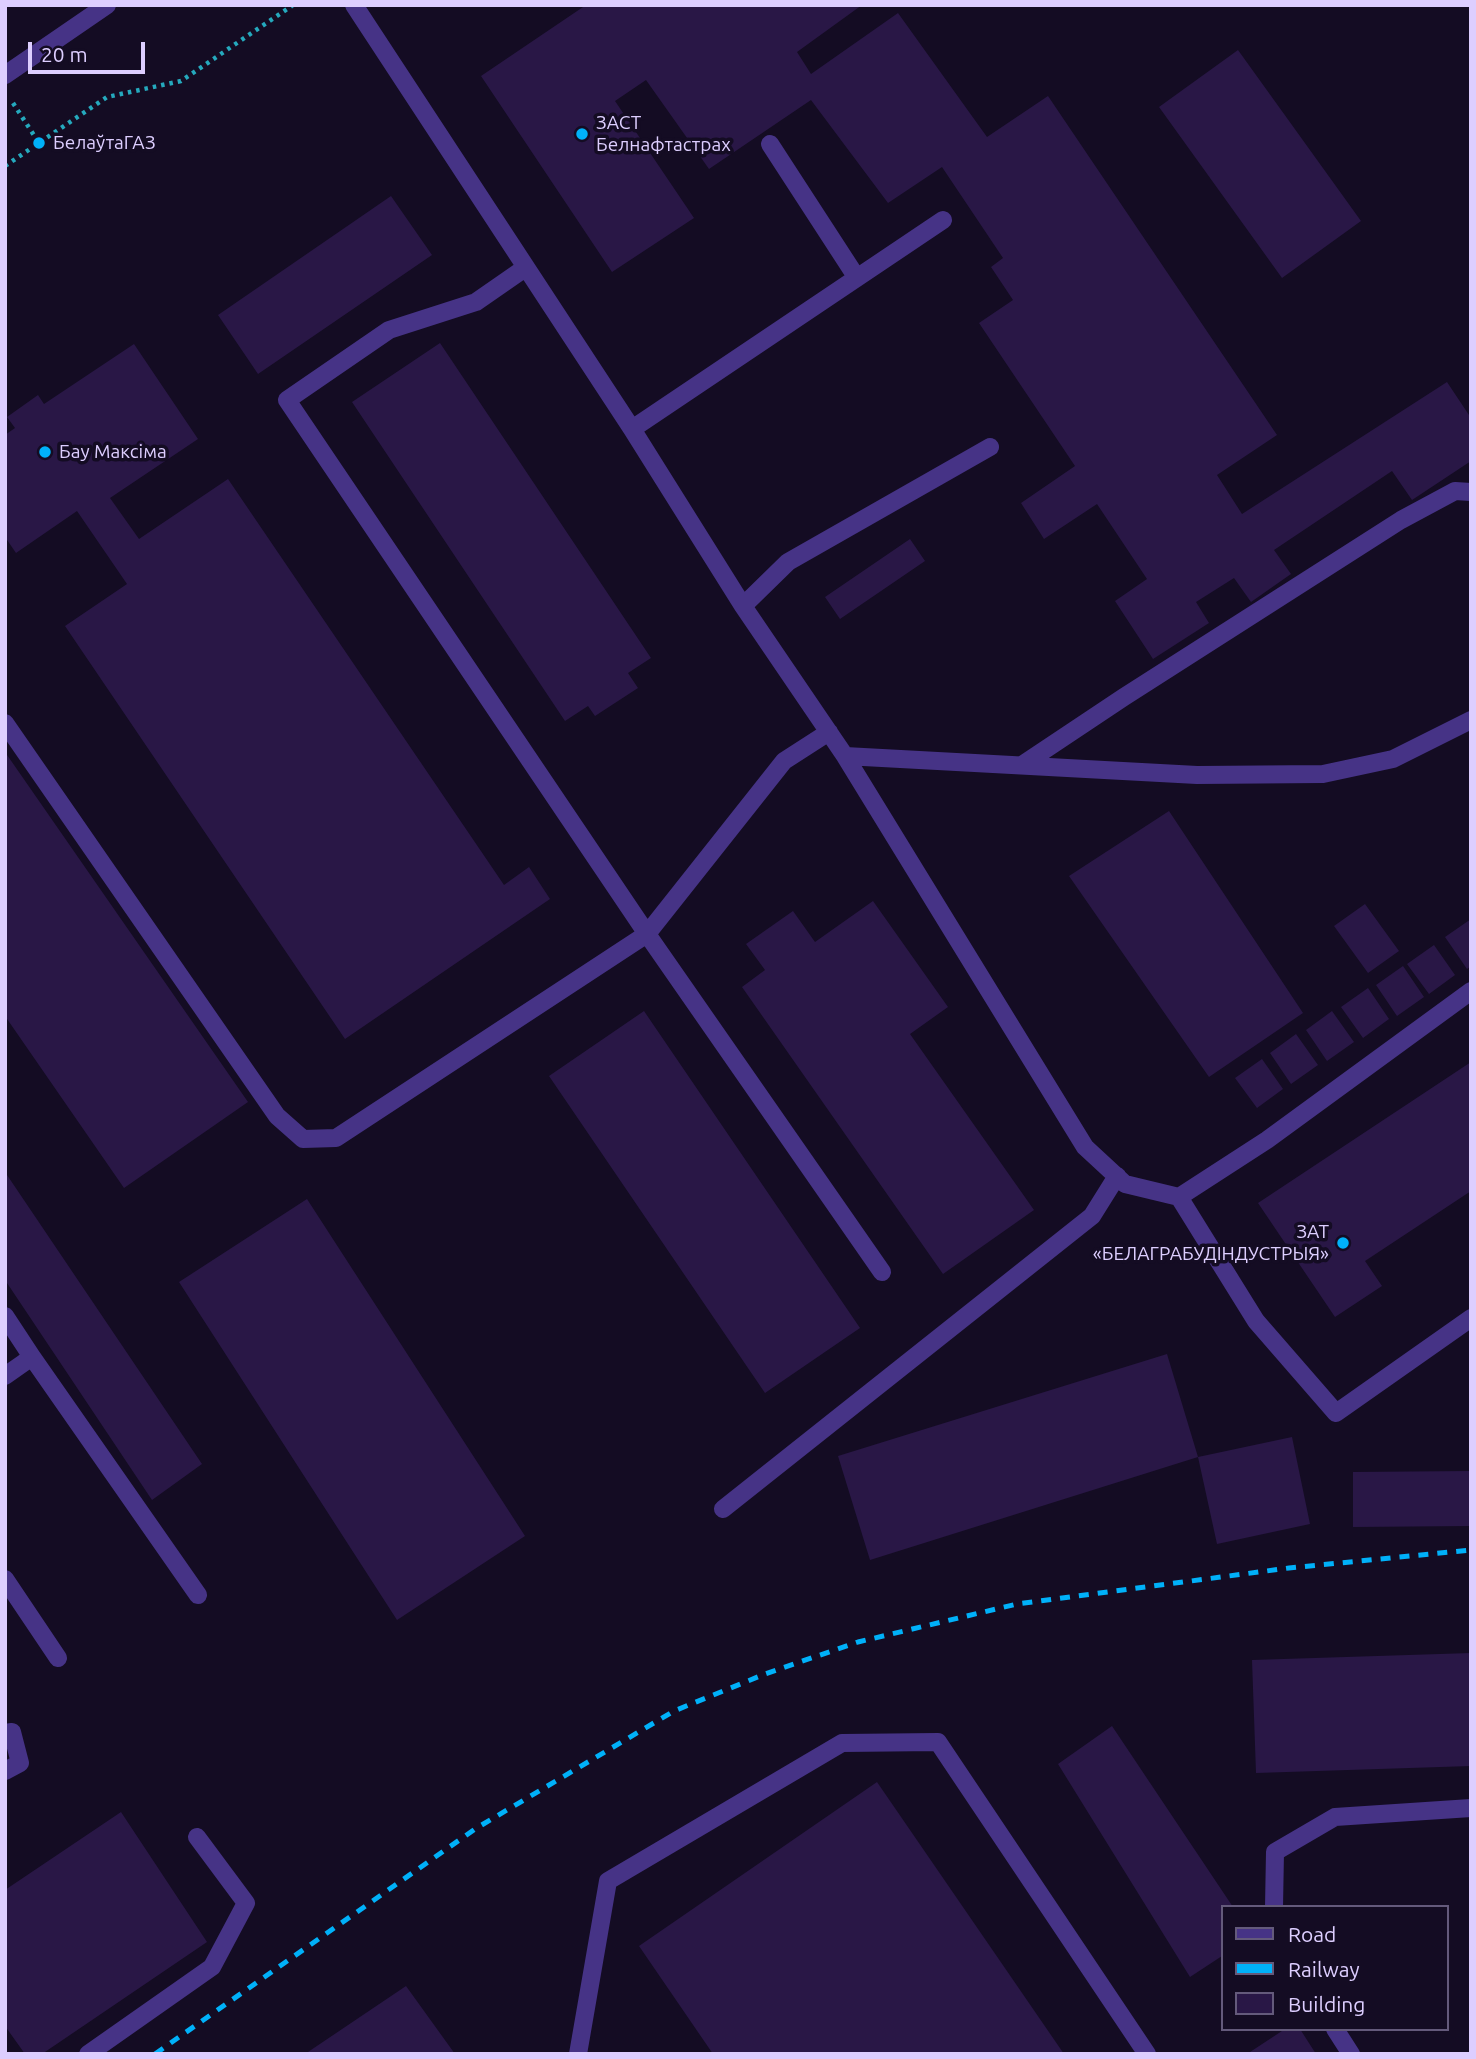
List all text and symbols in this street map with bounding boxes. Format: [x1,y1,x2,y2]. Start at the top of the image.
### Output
scale bar [32,28,149,72]
text: 20 m [41,42,88,66]
place label: ЗАСТ Белнафтастрах [596,112,731,156]
marker: ЗАСТ Белнафтастрах [574,126,590,142]
place label: БелаўтаГАЗ [53,132,156,154]
marker: БелаўтаГАЗ [31,135,47,151]
place label: Бау Максіма [59,441,167,463]
marker: Бау Максіма [37,444,53,460]
place label: ЗАТ «БЕЛАГРАБУДIНДУСТРЫЯ» [1093,1221,1329,1265]
marker: ЗАТ «БЕЛАГРАБУДIНДУСТРЫЯ» [1335,1235,1351,1251]
legend [1220,1905,1448,2031]
text: Road [1288,1922,1336,1946]
text: Railway [1288,1957,1360,1981]
text: Building [1288,1992,1365,2016]

